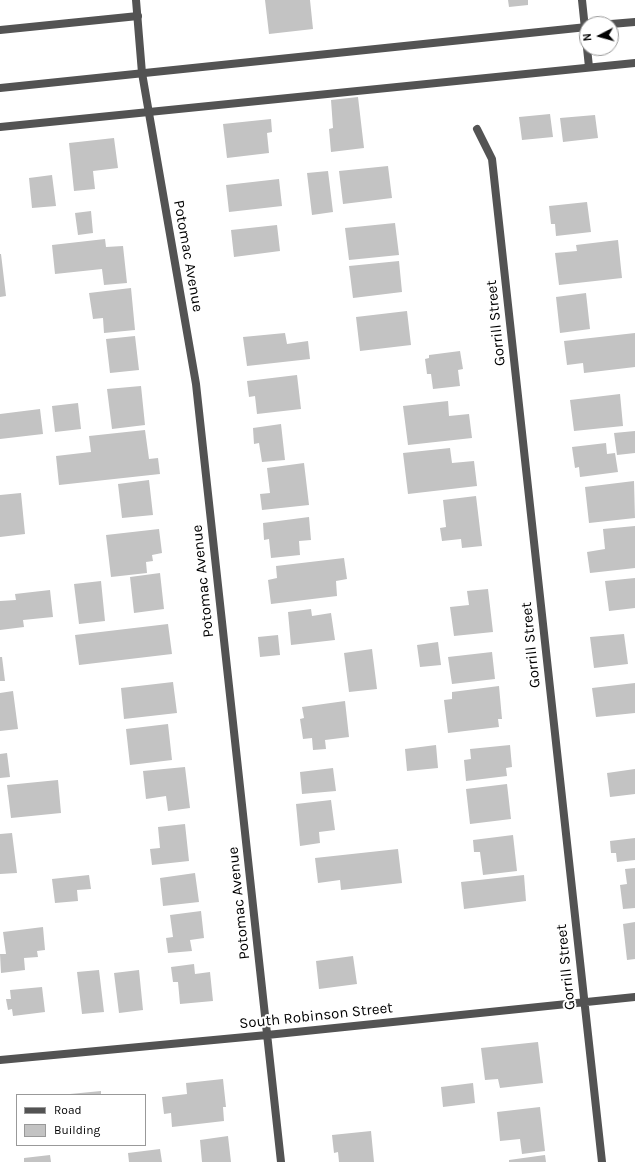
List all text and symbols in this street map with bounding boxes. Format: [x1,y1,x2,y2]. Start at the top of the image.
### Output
north arrow [579,16,619,56]
text: N [581,33,594,42]
street label: Potomac Avenue [169,199,207,313]
street label: Gorrill Street [483,279,509,367]
street label: Potomac Avenue [188,524,218,638]
street label: Gorrill Street [518,601,544,689]
street label: Potomac Avenue [224,846,254,960]
street label: Gorrill Street [553,923,579,1011]
street label: South Robinson Street [238,999,394,1033]
legend [16,1094,146,1146]
text: Road [54,1103,82,1117]
text: Building [54,1123,100,1137]

